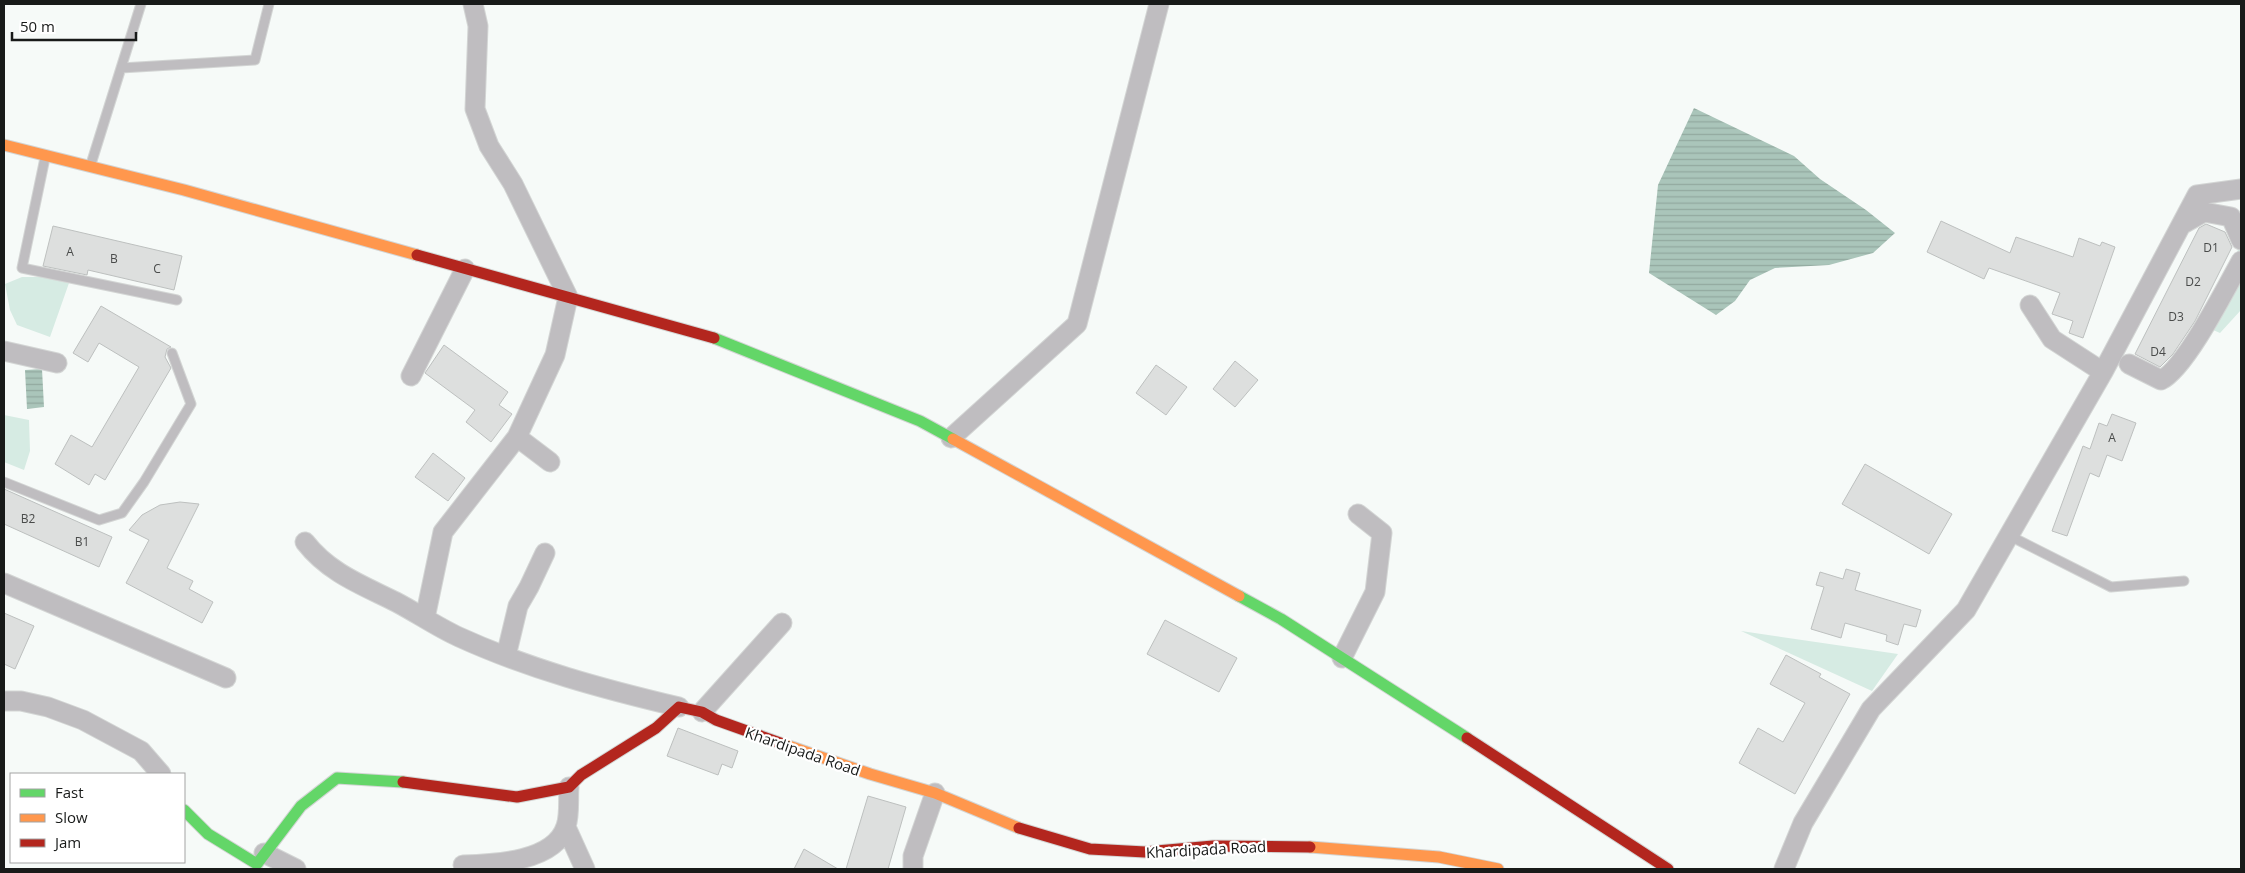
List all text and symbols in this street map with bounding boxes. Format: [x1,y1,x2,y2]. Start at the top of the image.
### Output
scale bar [12,10,136,42]
text: 50 m [20,16,55,36]
house number: D1 [2203,239,2219,256]
house number: A [66,243,74,260]
house number: B [110,250,118,267]
house number: C [153,260,161,277]
house number: D2 [2185,273,2201,290]
house number: D3 [2168,308,2184,325]
house number: D4 [2150,343,2166,360]
house number: A [2108,429,2116,446]
house number: B2 [21,510,35,527]
house number: B1 [75,533,89,550]
street label: Khardipada Road [743,722,863,780]
legend [10,773,185,863]
text: Fast [55,782,84,802]
text: Slow [55,807,88,827]
text: Jam [53,832,81,852]
street label: Khardipada Road [1145,836,1267,862]

